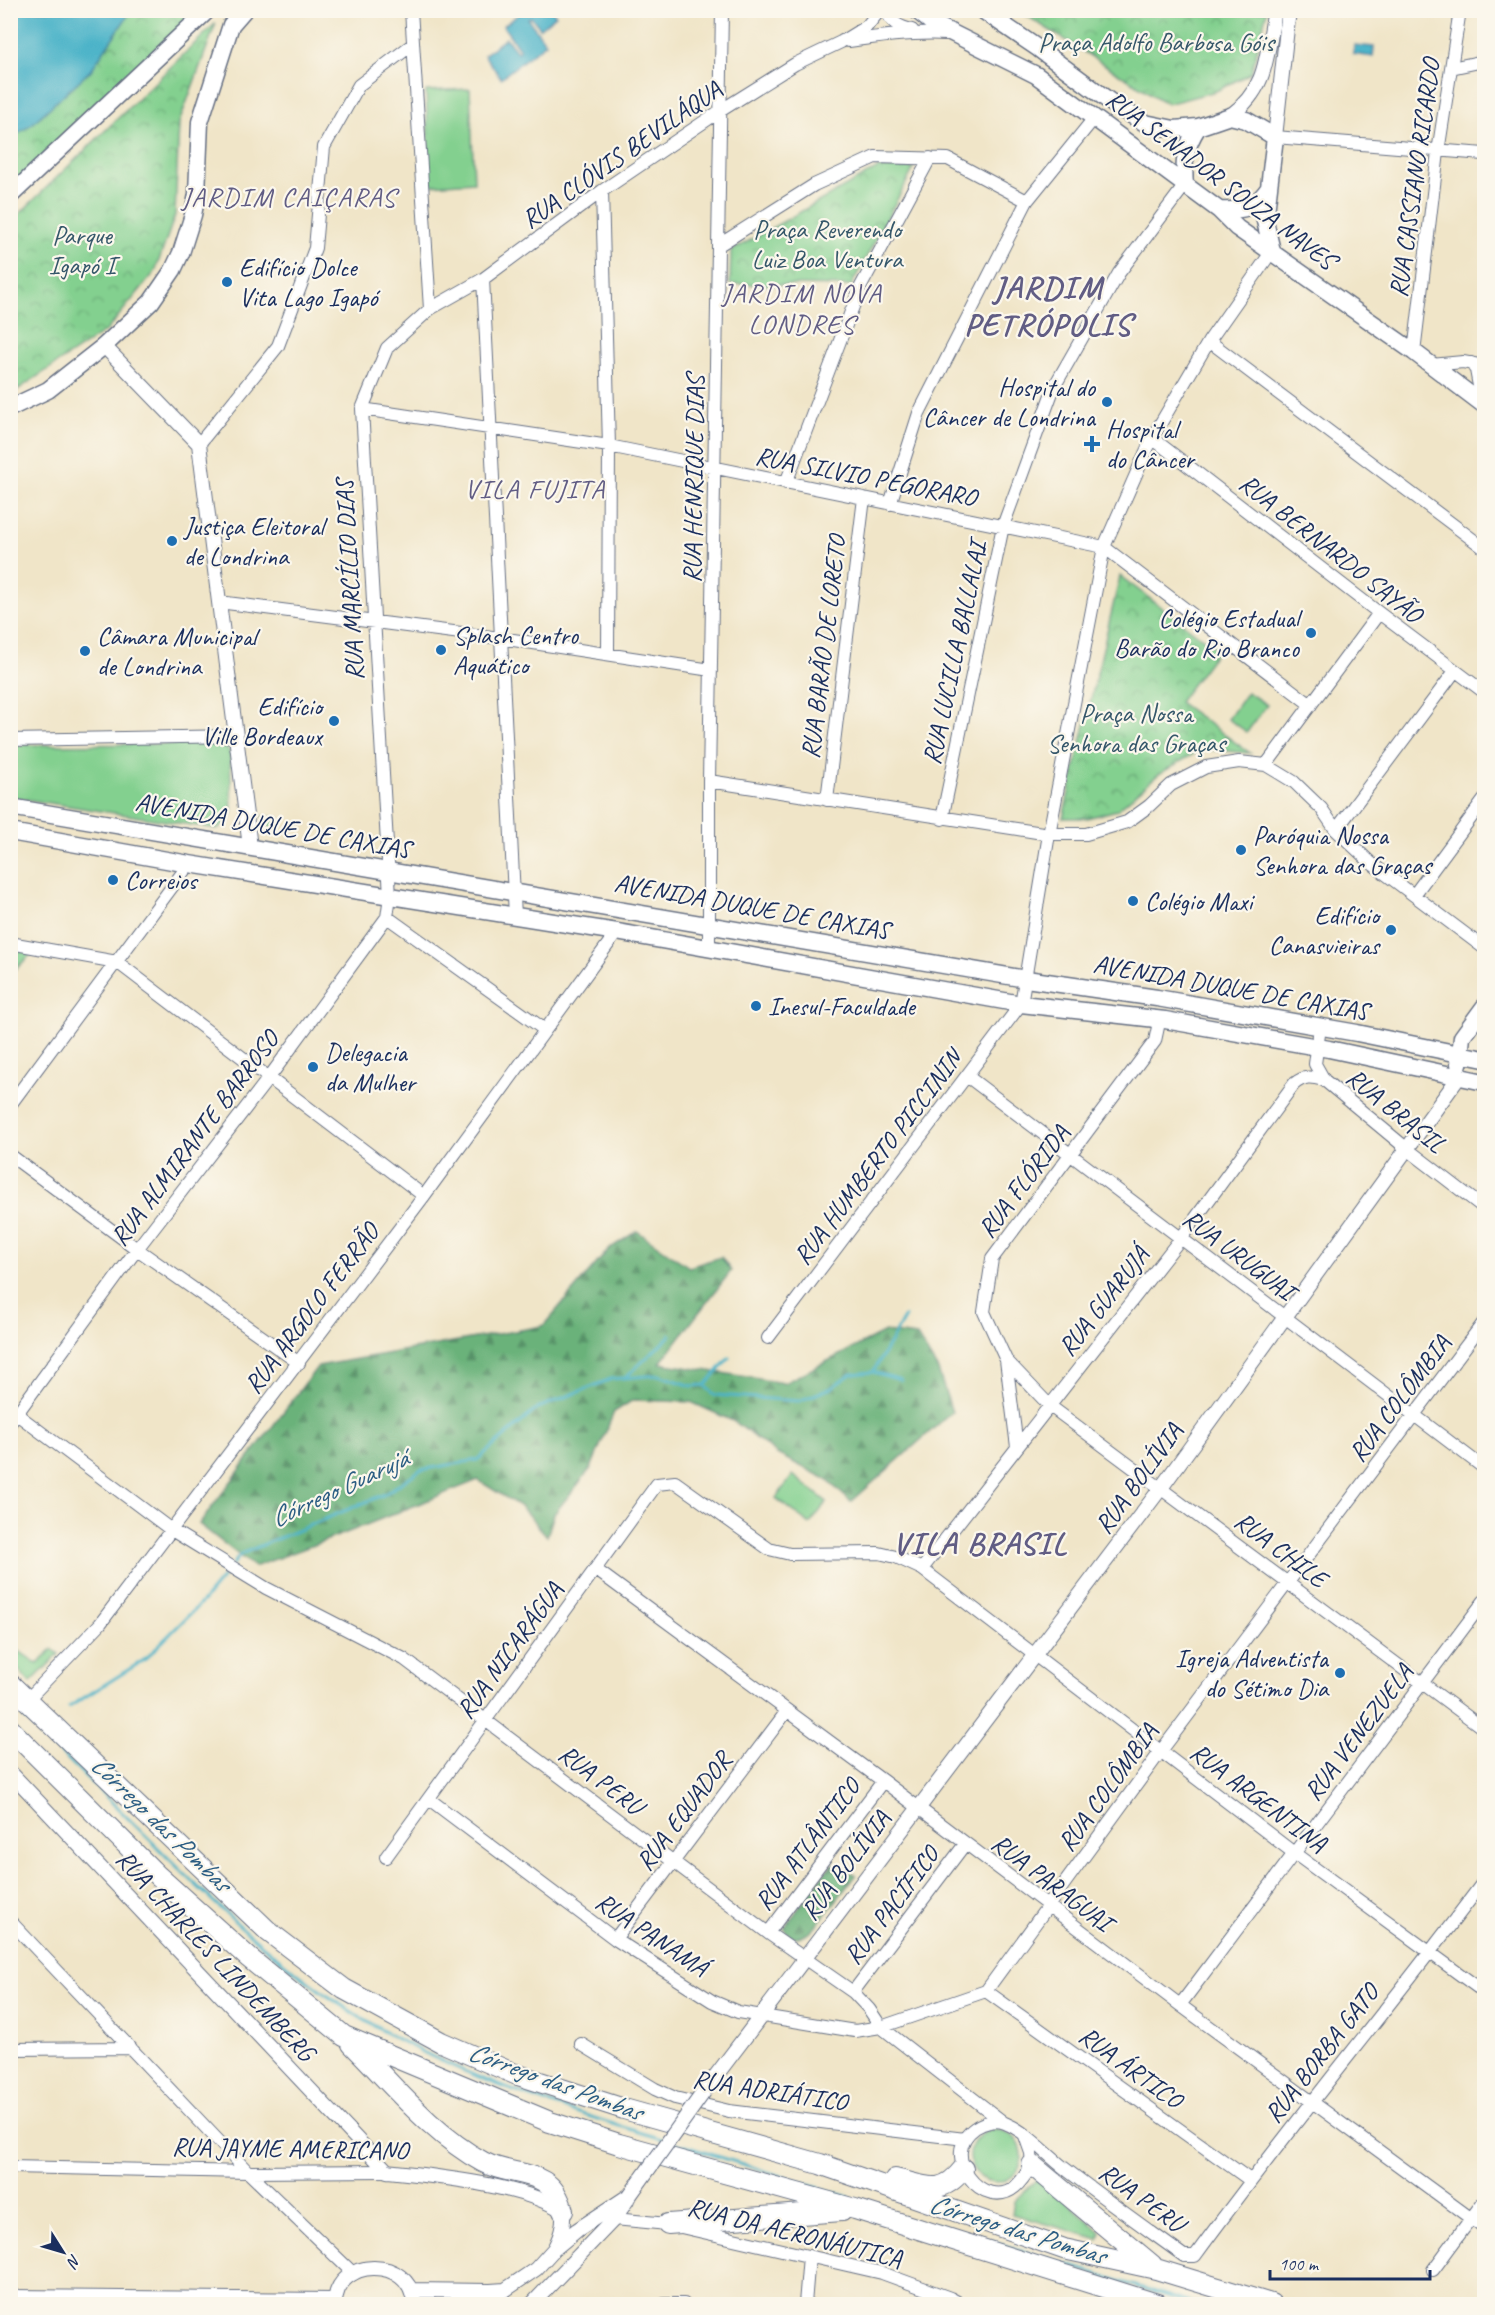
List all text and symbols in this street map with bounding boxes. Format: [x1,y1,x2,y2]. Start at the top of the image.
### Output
park label: Praça Adolfo Barbosa Góis [1038,26,1276,59]
street label: RUA CASSIANO RICARDO [1381,54,1448,299]
street label: RUA CLÓVIS BEVILÁQUA [515,72,729,236]
street label: RUA SENADOR SOUZA NAVES [1099,82,1346,280]
district label: JARDIM CAIÇARAS [180,180,400,214]
park label: Praça Reverendo Luiz Boa Ventura [752,213,904,276]
park label: Parque Igapó I [49,219,121,282]
place label: Edifício Dolce Vita Lago Igapó [239,251,381,314]
district label: JARDIM PETRÓPOLIS [964,267,1137,345]
marker: Edifício Dolce Vita Lago Igapó [220,275,234,289]
district label: JARDIM NOVA LONDRES [720,276,882,341]
street label: RUA HENRIQUE DIAS [675,370,712,583]
place label: Hospital do Câncer de Londrina [923,371,1097,434]
marker: Hospital do Câncer de Londrina [1100,395,1114,409]
place label: Hospital do Câncer [1106,413,1197,476]
marker: Hospital do Câncer [1083,435,1101,453]
street label: RUA SILVIO PEGORARO [753,439,982,515]
street label: RUA BERNARDO SAYÃO [1232,467,1431,632]
district label: VILA FUJITA [464,472,606,506]
street label: RUA MARCÍLIO DIAS [328,474,371,681]
place label: Justiça Eleitoral de Londrina [182,510,328,573]
street label: RUA BARÃO DE LORETO [793,531,854,761]
street label: RUA LUCILLA BALLALAI [915,533,995,767]
marker: Justiça Eleitoral de Londrina [165,534,179,548]
place label: Colégio Estadual Barão do Rio Branco [1114,602,1304,665]
place label: Splash Centro Aquático [453,619,580,682]
place label: Câmara Municipal de Londrina [97,620,261,683]
marker: Colégio Estadual Barão do Rio Branco [1304,626,1318,640]
marker: Splash Centro Aquático [434,643,448,657]
marker: Câmara Municipal de Londrina [78,644,92,658]
place label: Edifício Ville Bordeaux [201,690,325,753]
park label: Praça Nossa Senhora das Graças [1047,697,1227,760]
marker: Edifício Ville Bordeaux [327,714,341,728]
street label: AVENIDA DUQUE DE CAXIAS [133,785,417,867]
place label: Paróquia Nossa Senhora das Graças [1253,819,1433,882]
marker: Paróquia Nossa Senhora das Graças [1234,843,1248,857]
place label: Correios [125,864,199,897]
street label: AVENIDA DUQUE DE CAXIAS [612,866,896,948]
marker: Correios [106,873,120,887]
place label: Colégio Maxi [1145,885,1255,918]
marker: Colégio Maxi [1126,894,1140,908]
place label: Edifício Canasvieiras [1269,899,1382,962]
marker: Edifício Canasvieiras [1384,923,1398,937]
street label: AVENIDA DUQUE DE CAXIAS [1091,947,1375,1029]
place label: Inesul-Faculdade [768,990,917,1023]
marker: Inesul-Faculdade [749,999,763,1013]
street label: RUA ALMIRANTE BARROSO [103,1022,288,1252]
place label: Delegacia da Mulher [325,1036,418,1099]
street label: RUA HUMBERTO PICCININ [786,1040,972,1271]
marker: Delegacia da Mulher [306,1060,320,1074]
street label: RUA BRASIL [1340,1061,1453,1161]
street label: RUA FLÓRIDA [970,1117,1077,1244]
street label: RUA URUGUAI [1176,1202,1306,1311]
street label: RUA ARGOLO FERRÃO [237,1214,388,1400]
street label: RUA GUARUJÁ [1050,1238,1158,1363]
street label: RUA COLÔMBIA [1341,1328,1458,1468]
street label: RUA BOLÍVIA [1087,1416,1190,1540]
water label: Córrego Guarujá [265,1439,419,1535]
street label: RUA CHILE [1228,1504,1336,1597]
district label: VILA BRASIL [893,1523,1067,1564]
street label: RUA NICARÁGUA [449,1575,571,1725]
place label: Igreja Adventista do Sétimo Dia [1175,1642,1330,1705]
street label: RUA VENEZUELA [1296,1656,1422,1807]
marker: Igreja Adventista do Sétimo Dia [1333,1666,1347,1680]
street label: RUA COLÔMBIA [1050,1716,1165,1858]
street label: RUA ARGENTINA [1184,1735,1334,1860]
street label: RUA PERU [552,1737,653,1825]
street label: RUA EQUADOR [628,1743,740,1877]
water label: Córrego das Pombas [84,1748,242,1902]
street label: RUA ATLÂNTICO [747,1769,870,1917]
street label: RUA BOLÍVIA [793,1803,898,1927]
street label: RUA PARAGUAI [985,1826,1123,1942]
street label: RUA PACÍFICO [836,1837,948,1971]
street label: RUA CHARLES LINDEMBERG [109,1843,325,2070]
street label: RUA PANAMÁ [589,1885,717,1986]
street label: RUA BORBA GATO [1257,1975,1388,2129]
street label: RUA ÁRTICO [1073,2019,1191,2118]
water label: Córrego das Pombas [464,2034,651,2130]
street label: RUA ADRIÁTICO [690,2062,852,2119]
street label: RUA JAYME AMERICANO [172,2130,412,2167]
street label: RUA PERU [1093,2155,1194,2242]
water label: Córrego das Pombas [925,2186,1113,2273]
street label: RUA DA AERONÁUTICA [684,2190,906,2275]
north arrow [33,2222,93,2282]
scale bar [1270,2243,1430,2281]
text: N [61,2250,85,2273]
text: 100 m [1279,2253,1320,2275]

